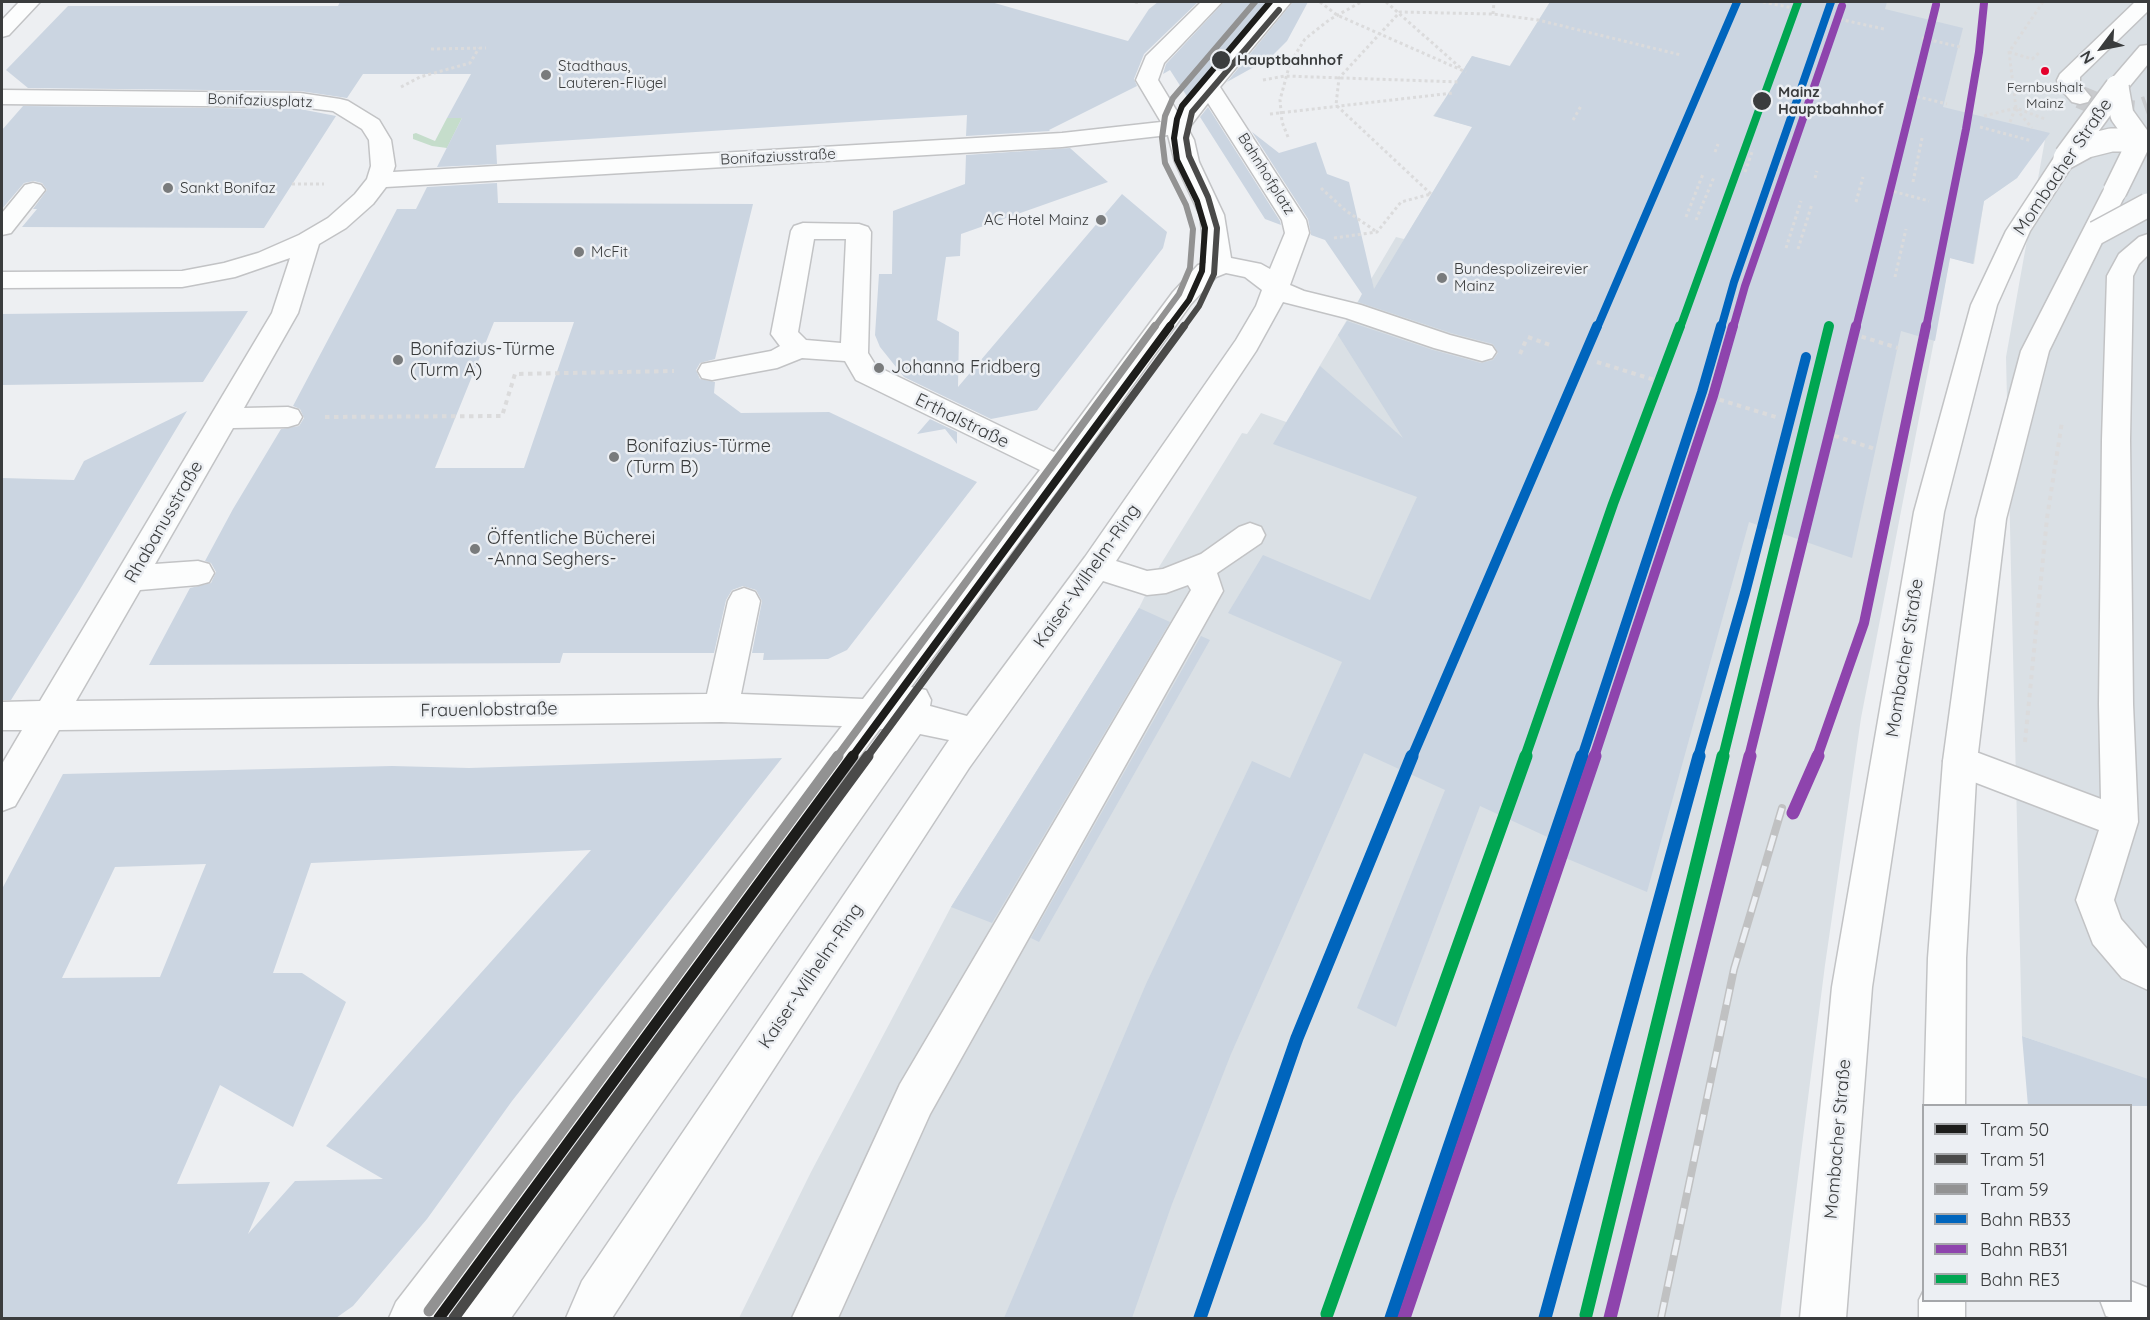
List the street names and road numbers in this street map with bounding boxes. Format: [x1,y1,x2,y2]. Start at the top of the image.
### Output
street label: Bonifaziusplatz [207,90,313,112]
street label: Mombacher Straße [2009,94,2117,240]
street label: Bahnhofplatz [1234,130,1298,218]
street label: Bonifaziusstraße [720,145,836,169]
street label: Erthalstraße [912,389,1012,453]
street label: Rhabanusstraße [120,457,208,587]
street label: Kaiser-Wilhelm-Ring [1029,500,1145,652]
street label: Mombacher Straße [1882,577,1928,739]
street label: Frauenlobstraße [420,698,558,722]
street label: Kaiser-Wilhelm-Ring [754,899,868,1053]
street label: Mombacher Straße [1820,1058,1856,1220]

